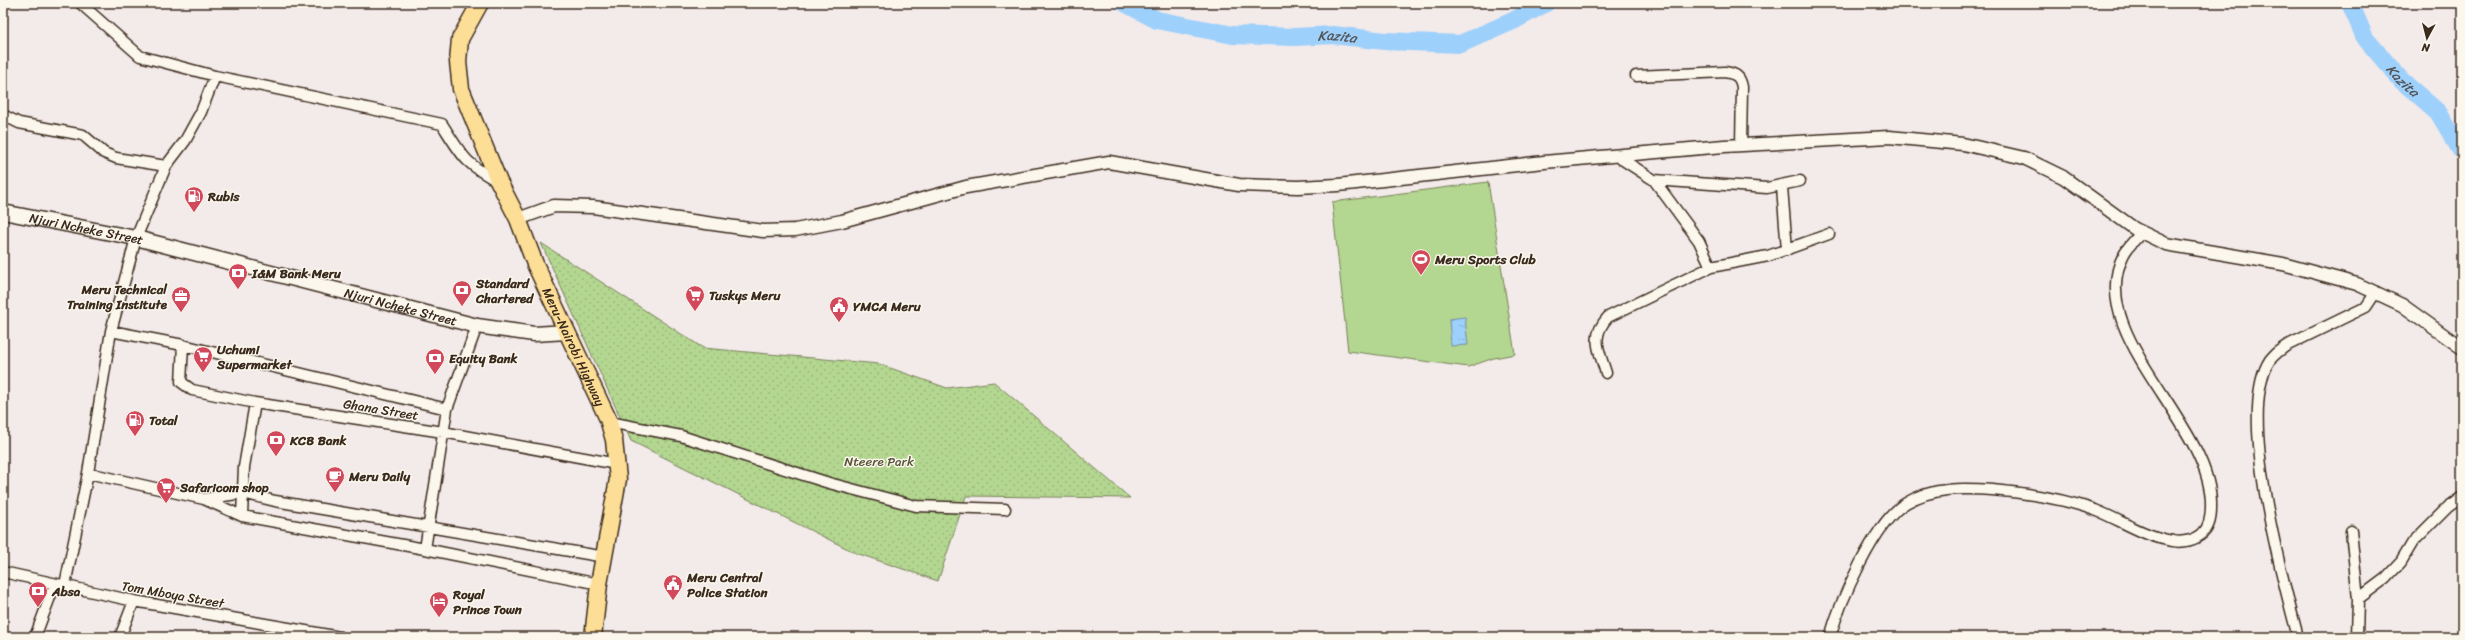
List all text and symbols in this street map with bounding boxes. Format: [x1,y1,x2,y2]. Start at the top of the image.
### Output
north arrow [2407,18,2447,58]
water label: Kazita [1317,23,1360,51]
text: N [2421,37,2432,57]
water label: Kazita [2379,58,2426,105]
fuel station icon: Rubis [183,185,205,213]
place label: Rubis [207,185,241,208]
street label: Njuri Ncheke Street [27,206,146,252]
sports icon: Meru Sports Club [1410,248,1432,276]
place label: Meru Sports Club [1434,248,1537,271]
bank icon: I&M Bank Meru [227,262,249,290]
place label: I&M Bank Meru [251,262,342,285]
place label: Standard Chartered [475,272,534,310]
place label: Meru Technical Training Institute [67,278,168,316]
bank icon: Standard Chartered [451,279,473,307]
street label: Njuri Ncheke Street [342,281,460,332]
street label: Meru-Nairobi Highway [536,284,612,411]
supermarket icon: Tuskys Meru [684,284,706,312]
place label: Tuskys Meru [709,284,782,307]
office icon: Meru Technical Training Institute [170,285,192,313]
public building icon: YMCA Meru [828,295,850,323]
place label: YMCA Meru [853,295,922,318]
place label: Uchumi Supermarket [216,338,292,376]
supermarket icon: Uchumi Supermarket [192,345,214,373]
bank icon: Equity Bank [424,347,446,375]
place label: Equity Bank [449,347,519,370]
street label: Ghana Street [342,392,420,427]
fuel station icon: Total [124,409,146,437]
place label: Total [149,409,179,432]
bank icon: KCB Bank [265,429,287,457]
place label: KCB Bank [289,429,347,452]
park label: Nteere Park [844,450,914,473]
cafe icon: Meru Daily [324,465,346,493]
place label: Meru Daily [348,465,411,488]
supermarket icon: Safaricom shop [155,476,177,504]
place label: Safaricom shop [179,476,269,499]
place label: Meru Central Police Station [686,566,769,604]
public building icon: Meru Central Police Station [662,573,684,601]
street label: Tom Mboya Street [120,574,227,615]
bank icon: Absa [27,580,49,608]
place label: Absa [51,580,81,603]
place label: Royal Prince Town [452,583,523,621]
hotel icon: Royal Prince Town [428,590,450,618]

